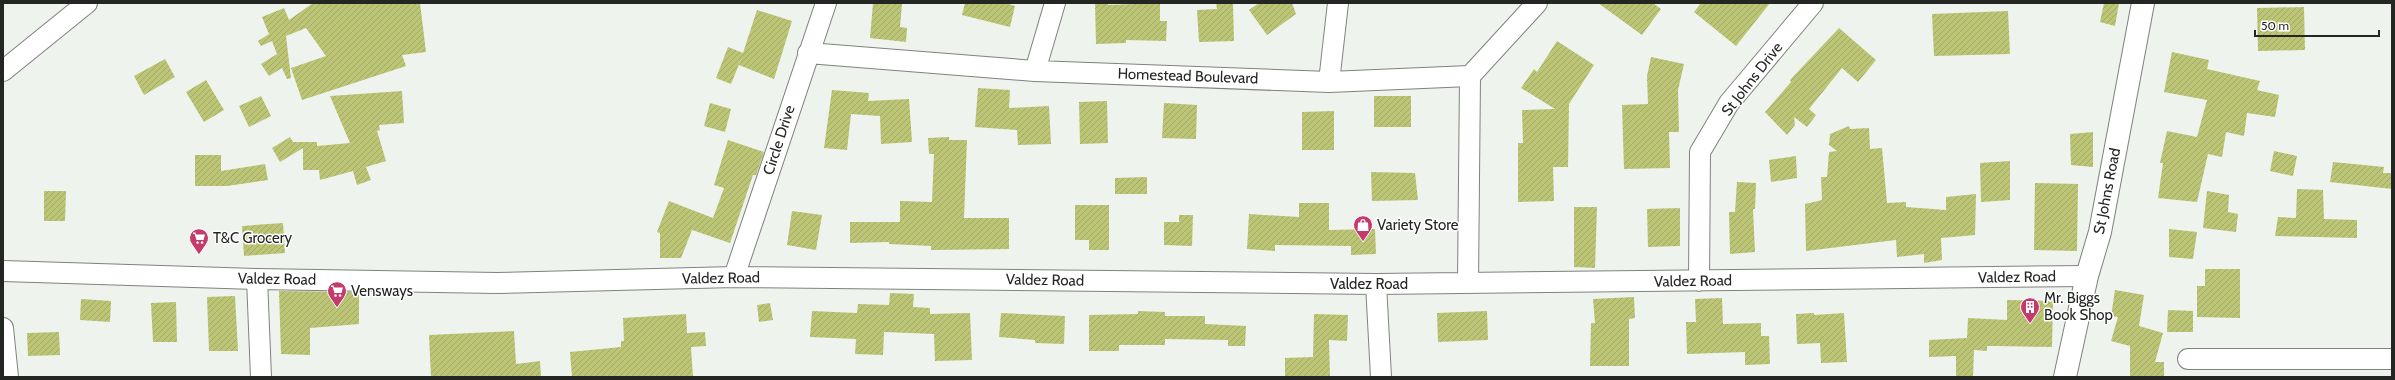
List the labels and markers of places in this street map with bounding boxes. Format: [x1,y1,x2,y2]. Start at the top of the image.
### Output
shop icon: Variety Store [1352,214,1374,242]
place label: Variety Store [1377,216,1459,234]
supermarket icon: T&C Grocery [188,227,210,255]
place label: T&C Grocery [213,229,292,247]
supermarket icon: Vensways [326,280,348,308]
place label: Vensways [351,282,413,300]
place label: Mr. Biggs Book Shop [2044,289,2113,324]
building icon: Mr. Biggs Book Shop [2019,296,2041,324]

